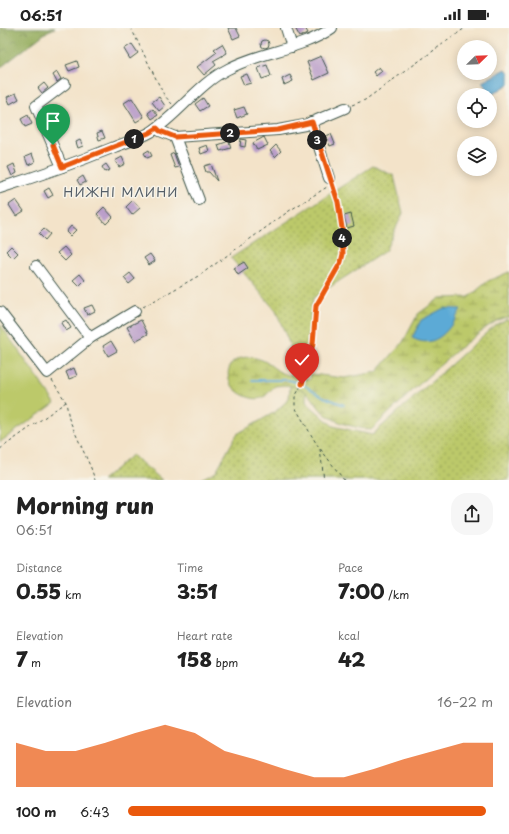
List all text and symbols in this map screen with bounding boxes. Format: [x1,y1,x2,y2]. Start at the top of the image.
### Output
text: 06:51 [20,3,62,26]
north arrow [457,40,497,80]
map controls [457,40,497,176]
button: locate [457,88,497,128]
pin [36,104,70,145]
icon: arrive [42,110,64,132]
pin: 2 [220,123,240,143]
text: 2 [226,124,234,141]
pin: 1 [124,129,144,149]
text: 1 [131,130,137,147]
pin: 3 [307,130,327,150]
text: 3 [313,131,321,148]
button: layers [457,136,497,176]
district label: НИЖНІ МЛИНИ [63,182,179,201]
pin: 4 [332,228,352,248]
text: 4 [338,229,346,246]
pin [285,343,319,384]
icon: check [291,349,313,371]
text: Morning run [16,488,154,521]
button: share [451,493,493,535]
text: 06:51 [16,520,52,539]
text: Distance [16,559,62,576]
text: Time [177,559,203,576]
text: Pace [338,559,363,576]
text: 0.55 [16,576,61,606]
text: 3:51 [177,576,217,606]
text: 7:00 [338,576,385,606]
text: km [61,586,82,603]
text: /km [385,586,409,603]
text: Elevation [16,627,63,644]
text: Heart rate [177,627,233,644]
text: kcal [338,627,360,644]
text: 7 [16,644,28,674]
text: 158 [177,644,212,674]
text: 42 [338,644,365,674]
text: m [28,654,41,671]
text: bpm [212,654,238,671]
text: Elevation [16,692,72,711]
text: 16–22 m [437,692,493,711]
text: 100 m [16,802,57,821]
text: 6:43 [80,802,110,821]

